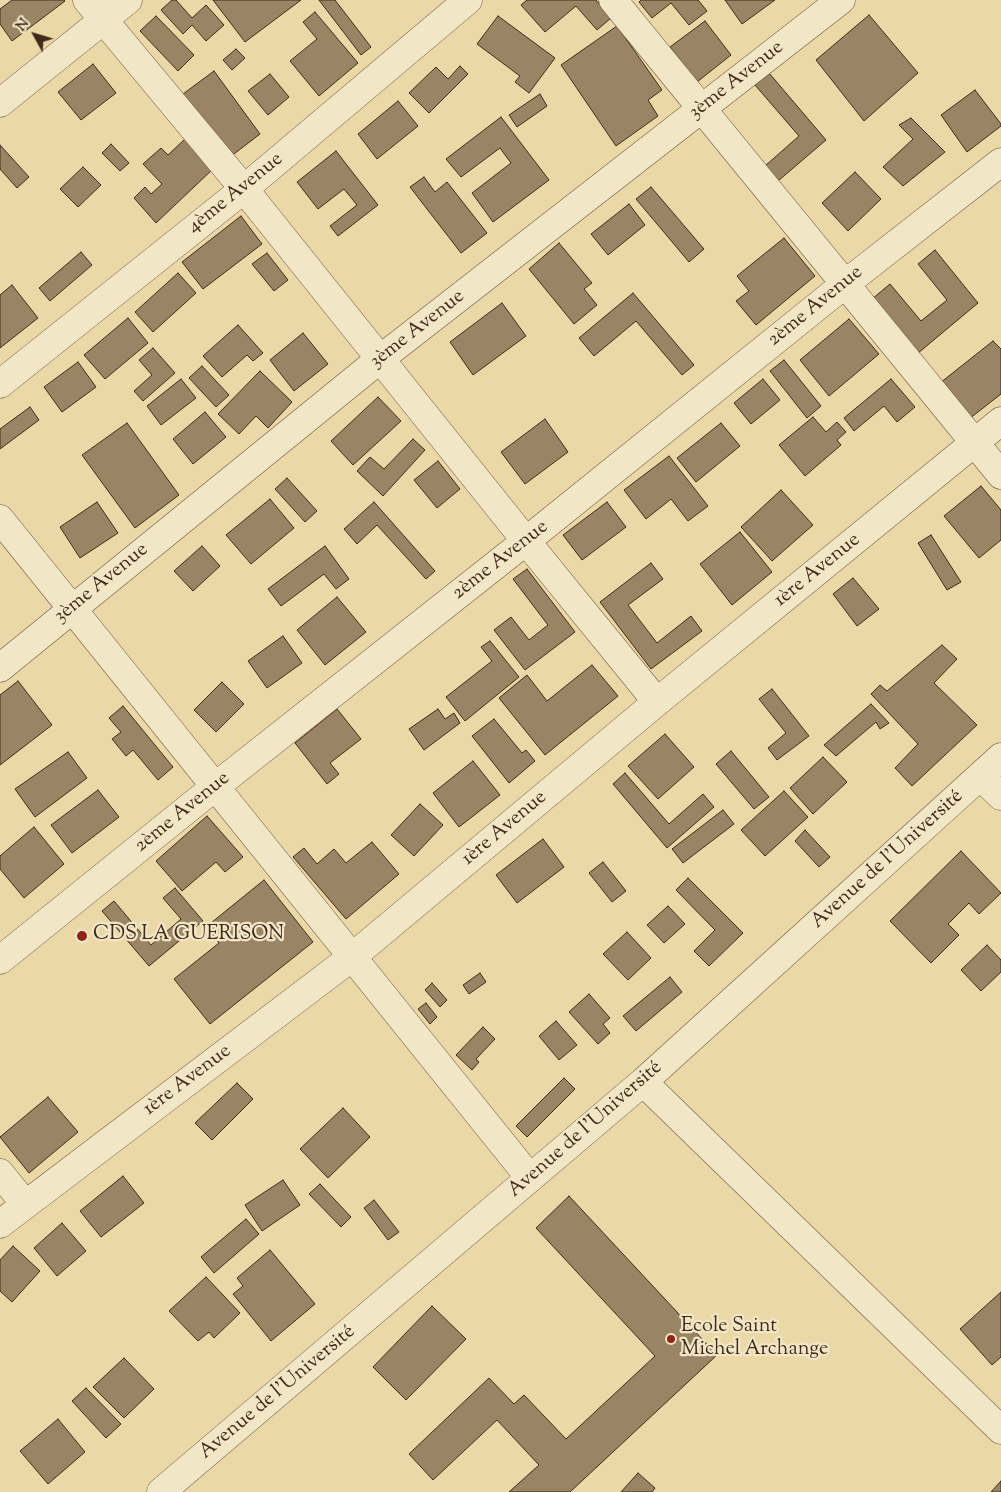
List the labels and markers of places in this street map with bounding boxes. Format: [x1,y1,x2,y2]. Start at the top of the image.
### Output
place label: CDS LA GUERISON [93,924,284,948]
marker: CDS LA GUERISON [75,929,89,943]
place label: Ecole Saint Michel Archange [681,1316,828,1363]
marker: Ecole Saint Michel Archange [665,1333,677,1345]

